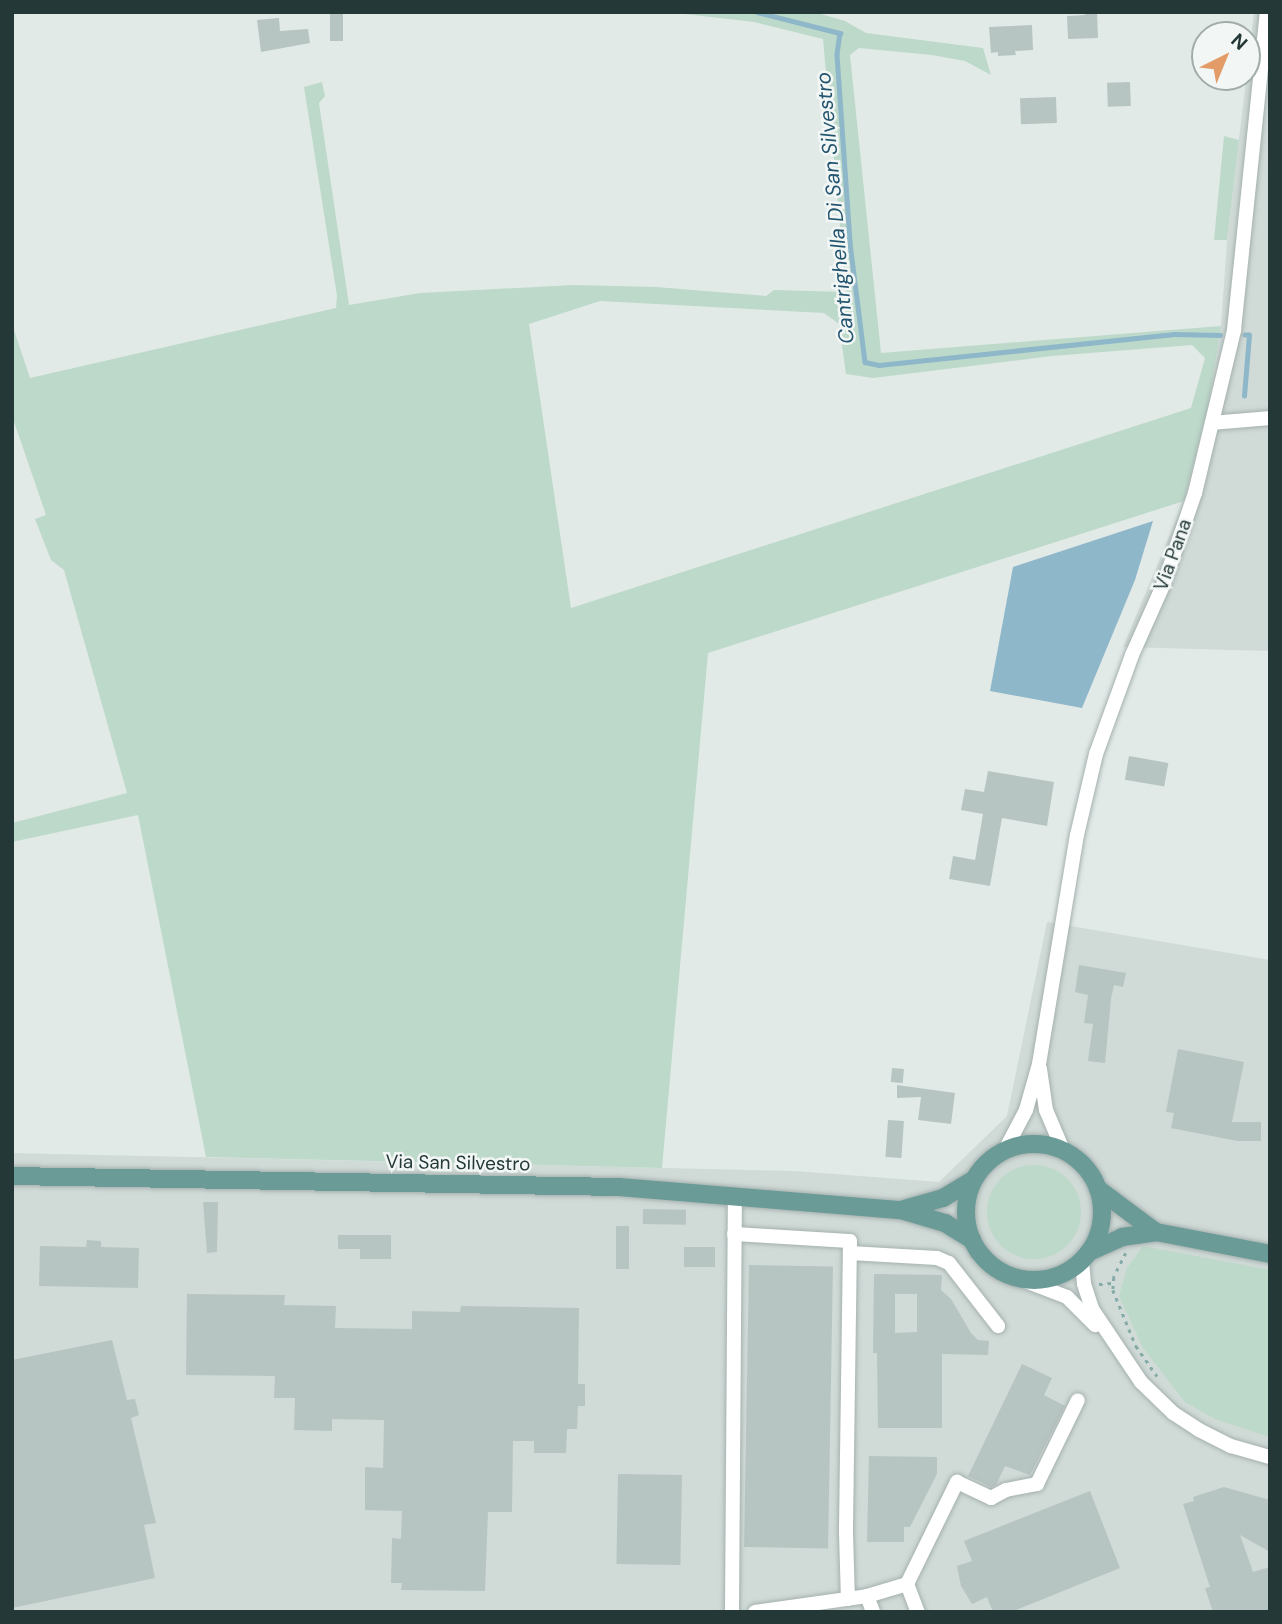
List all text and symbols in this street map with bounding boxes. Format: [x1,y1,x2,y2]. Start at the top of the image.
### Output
north arrow [1191,21,1261,91]
text: N [1226,28,1253,56]
water label: Cantrighella Di San Silvestro [811,71,859,345]
street label: Via Pana [1149,516,1197,594]
street label: Via San Silvestro [385,1150,531,1176]

